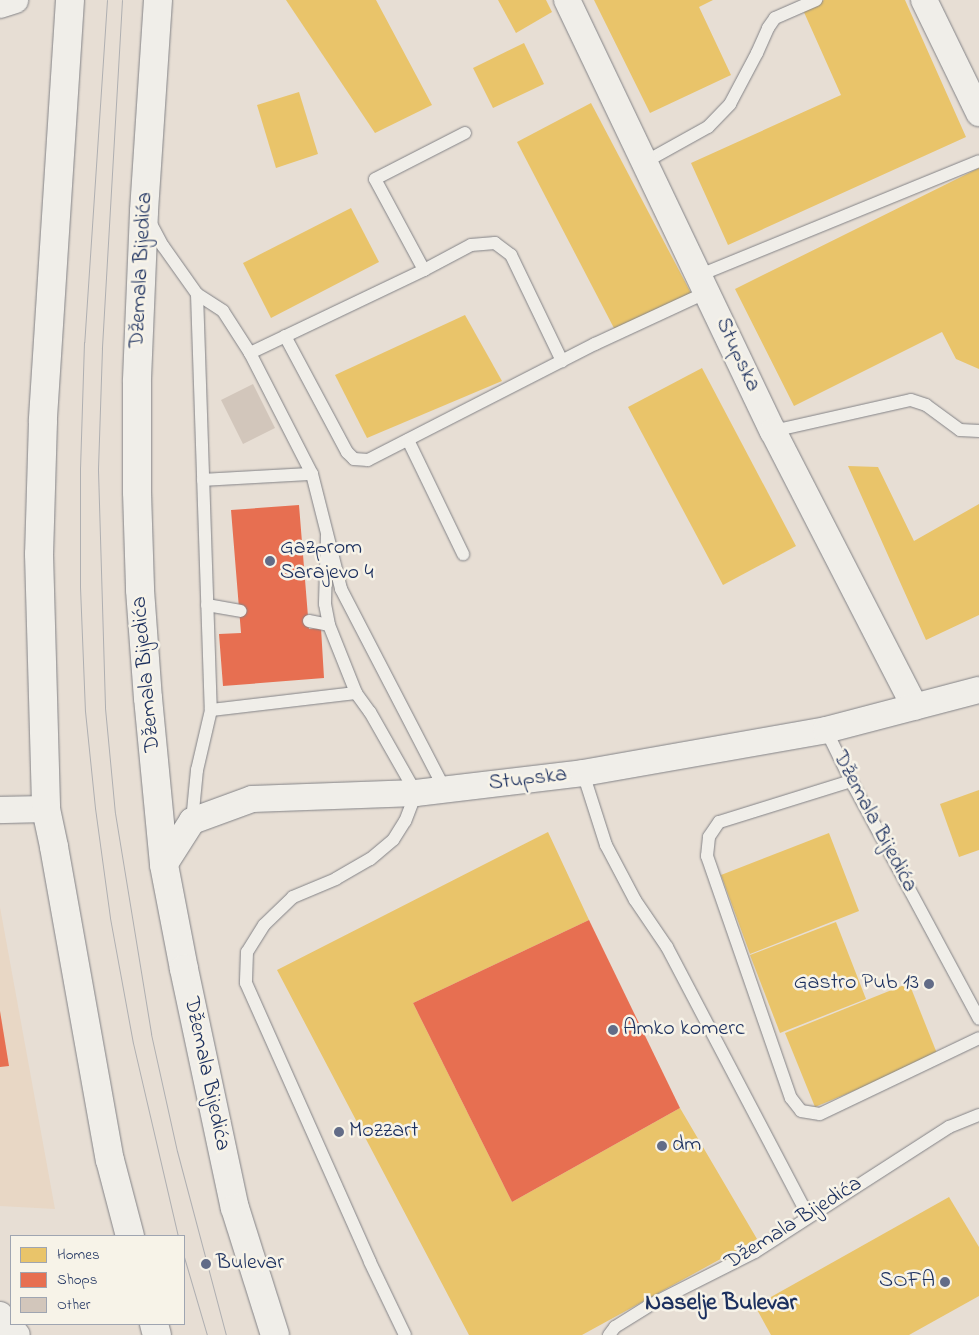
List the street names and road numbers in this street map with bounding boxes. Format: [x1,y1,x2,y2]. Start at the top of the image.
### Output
street label: Džemala Bijedića [125,191,159,349]
street label: Stupska [708,314,766,396]
street label: Džemala Bijedića [127,595,167,753]
street label: Džemala Bijedića [826,747,922,897]
street label: Stupska [487,762,569,798]
street label: Džemala Bijedića [177,995,235,1153]
street label: Džemala Bijedića [721,1171,867,1277]

